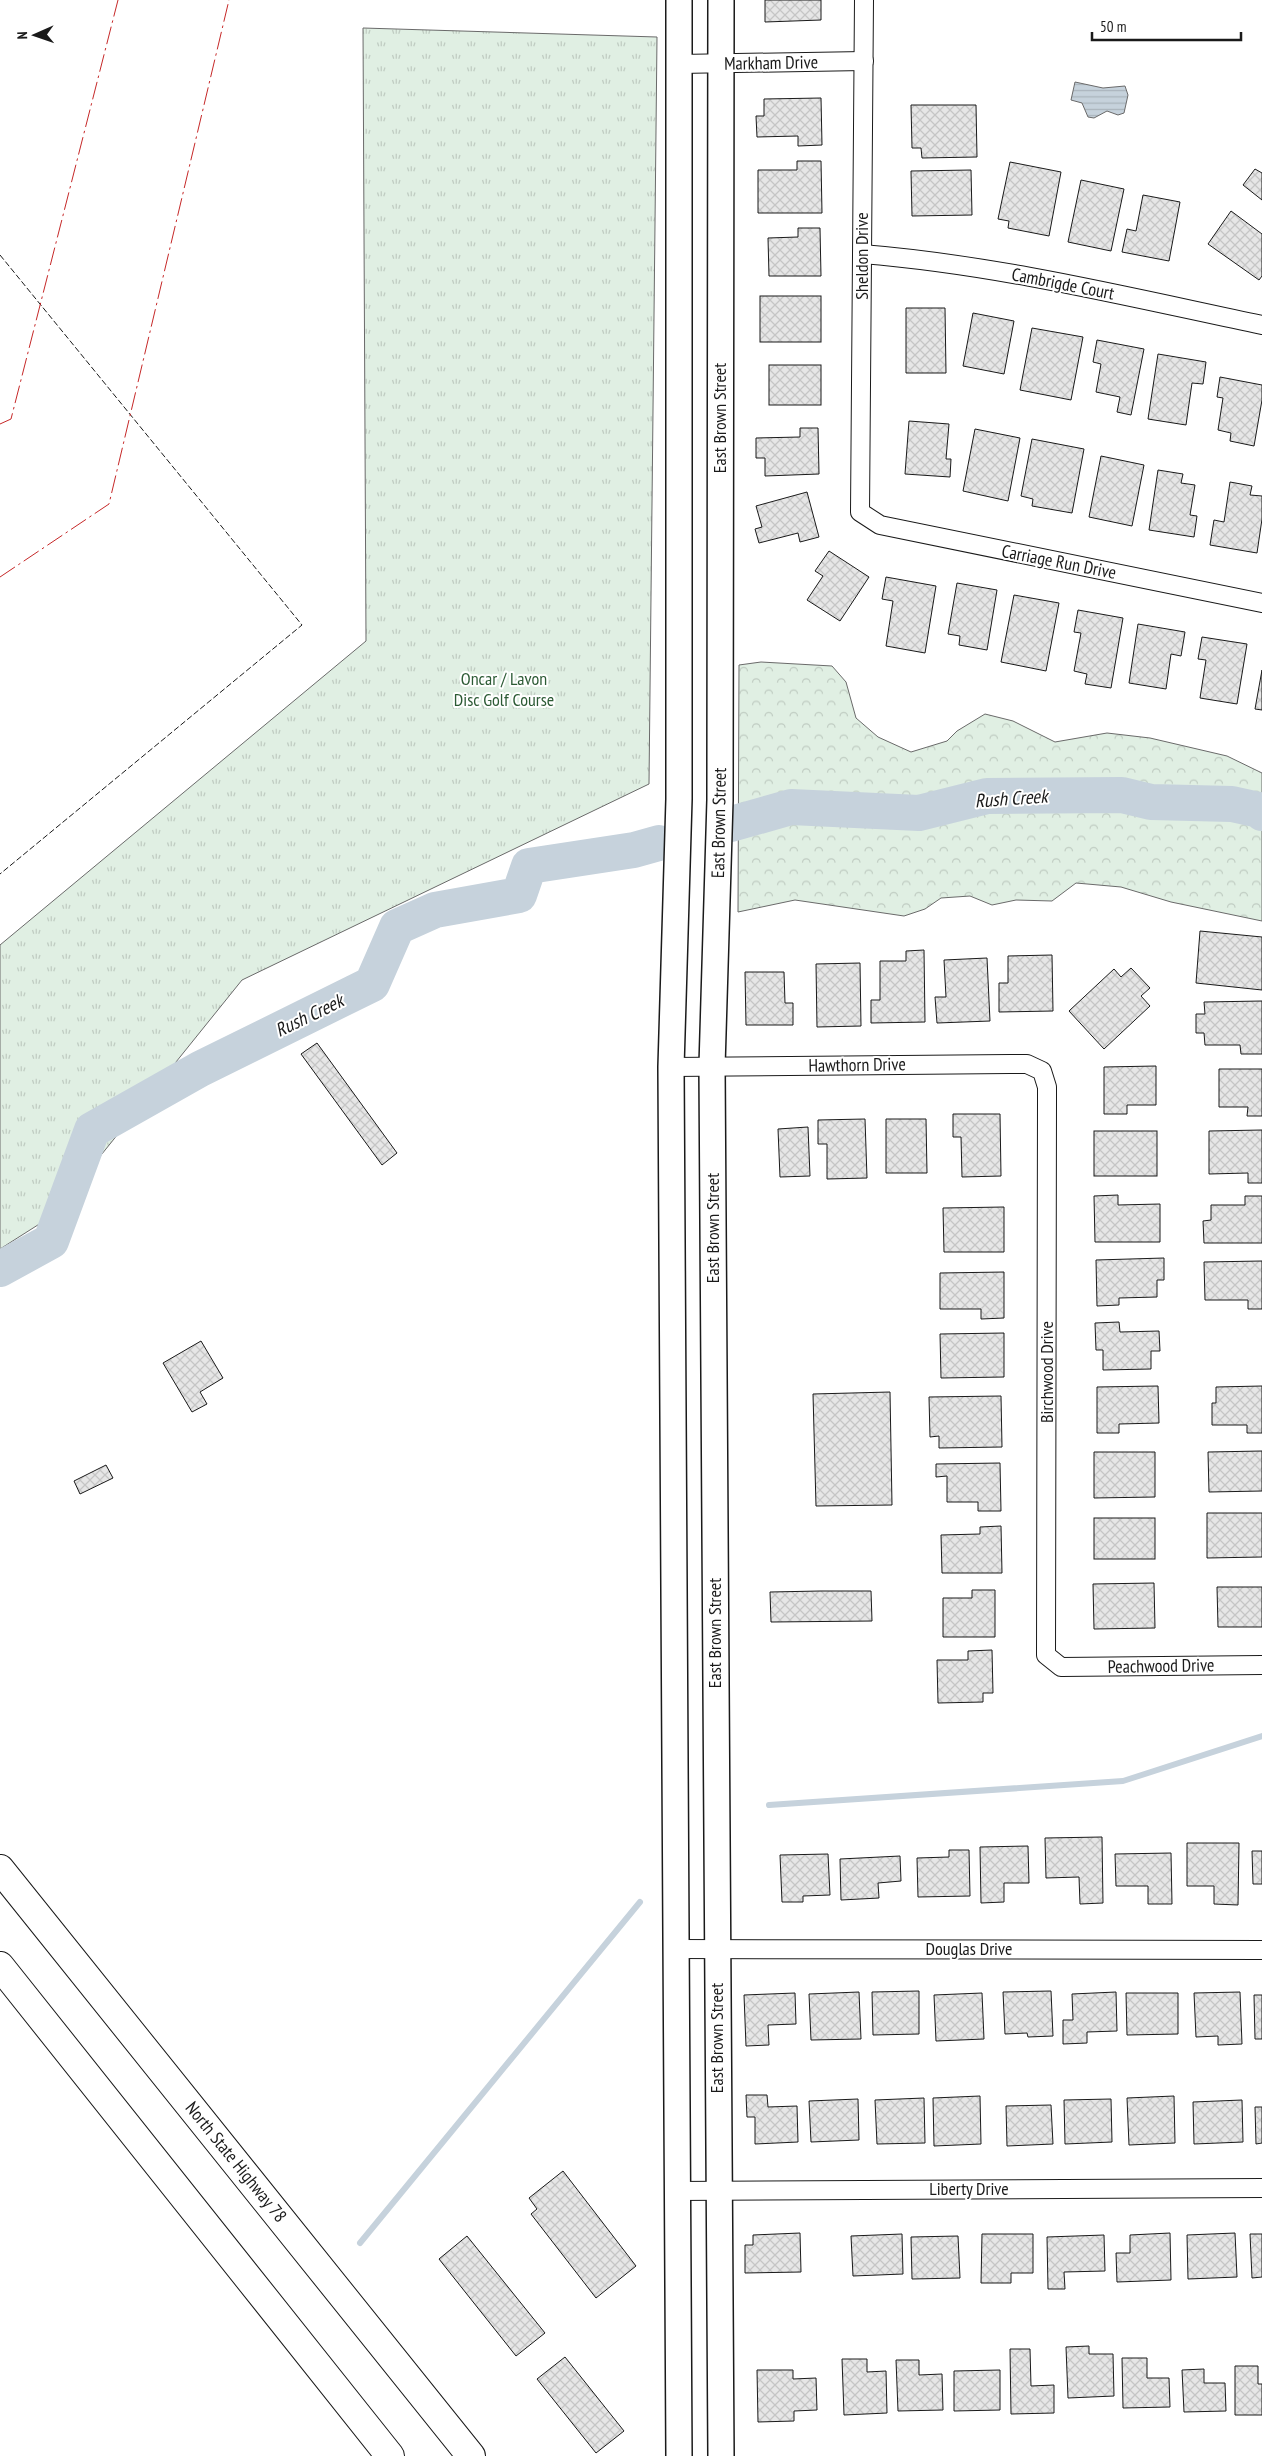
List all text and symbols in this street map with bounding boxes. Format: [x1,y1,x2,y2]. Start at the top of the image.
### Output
north arrow [10,10,60,60]
scale bar [1092,10,1241,42]
text: 50 m [1100,17,1126,36]
text: N [13,31,31,40]
street label: Markham Drive [724,50,818,75]
street label: Sheldon Drive [850,212,873,300]
street label: Cambrigde Court [1010,262,1116,305]
street label: East Brown Street [708,363,731,473]
street label: Carriage Run Drive [1000,539,1118,584]
park label: Oncar / Lavon Disc Golf Course [454,667,554,711]
street label: East Brown Street [706,768,731,878]
water label: Rush Creek [974,783,1051,813]
water label: Rush Creek [271,987,349,1042]
street label: Hawthorn Drive [808,1052,906,1077]
street label: East Brown Street [701,1173,724,1283]
street label: Birchwood Drive [1035,1321,1058,1423]
street label: East Brown Street [703,1578,726,1688]
street label: Peachwood Drive [1107,1653,1215,1678]
street label: Douglas Drive [926,1937,1012,1960]
street label: East Brown Street [705,1983,728,2093]
street label: North State Highway 78 [181,2097,292,2227]
street label: Liberty Drive [929,2177,1009,2200]

